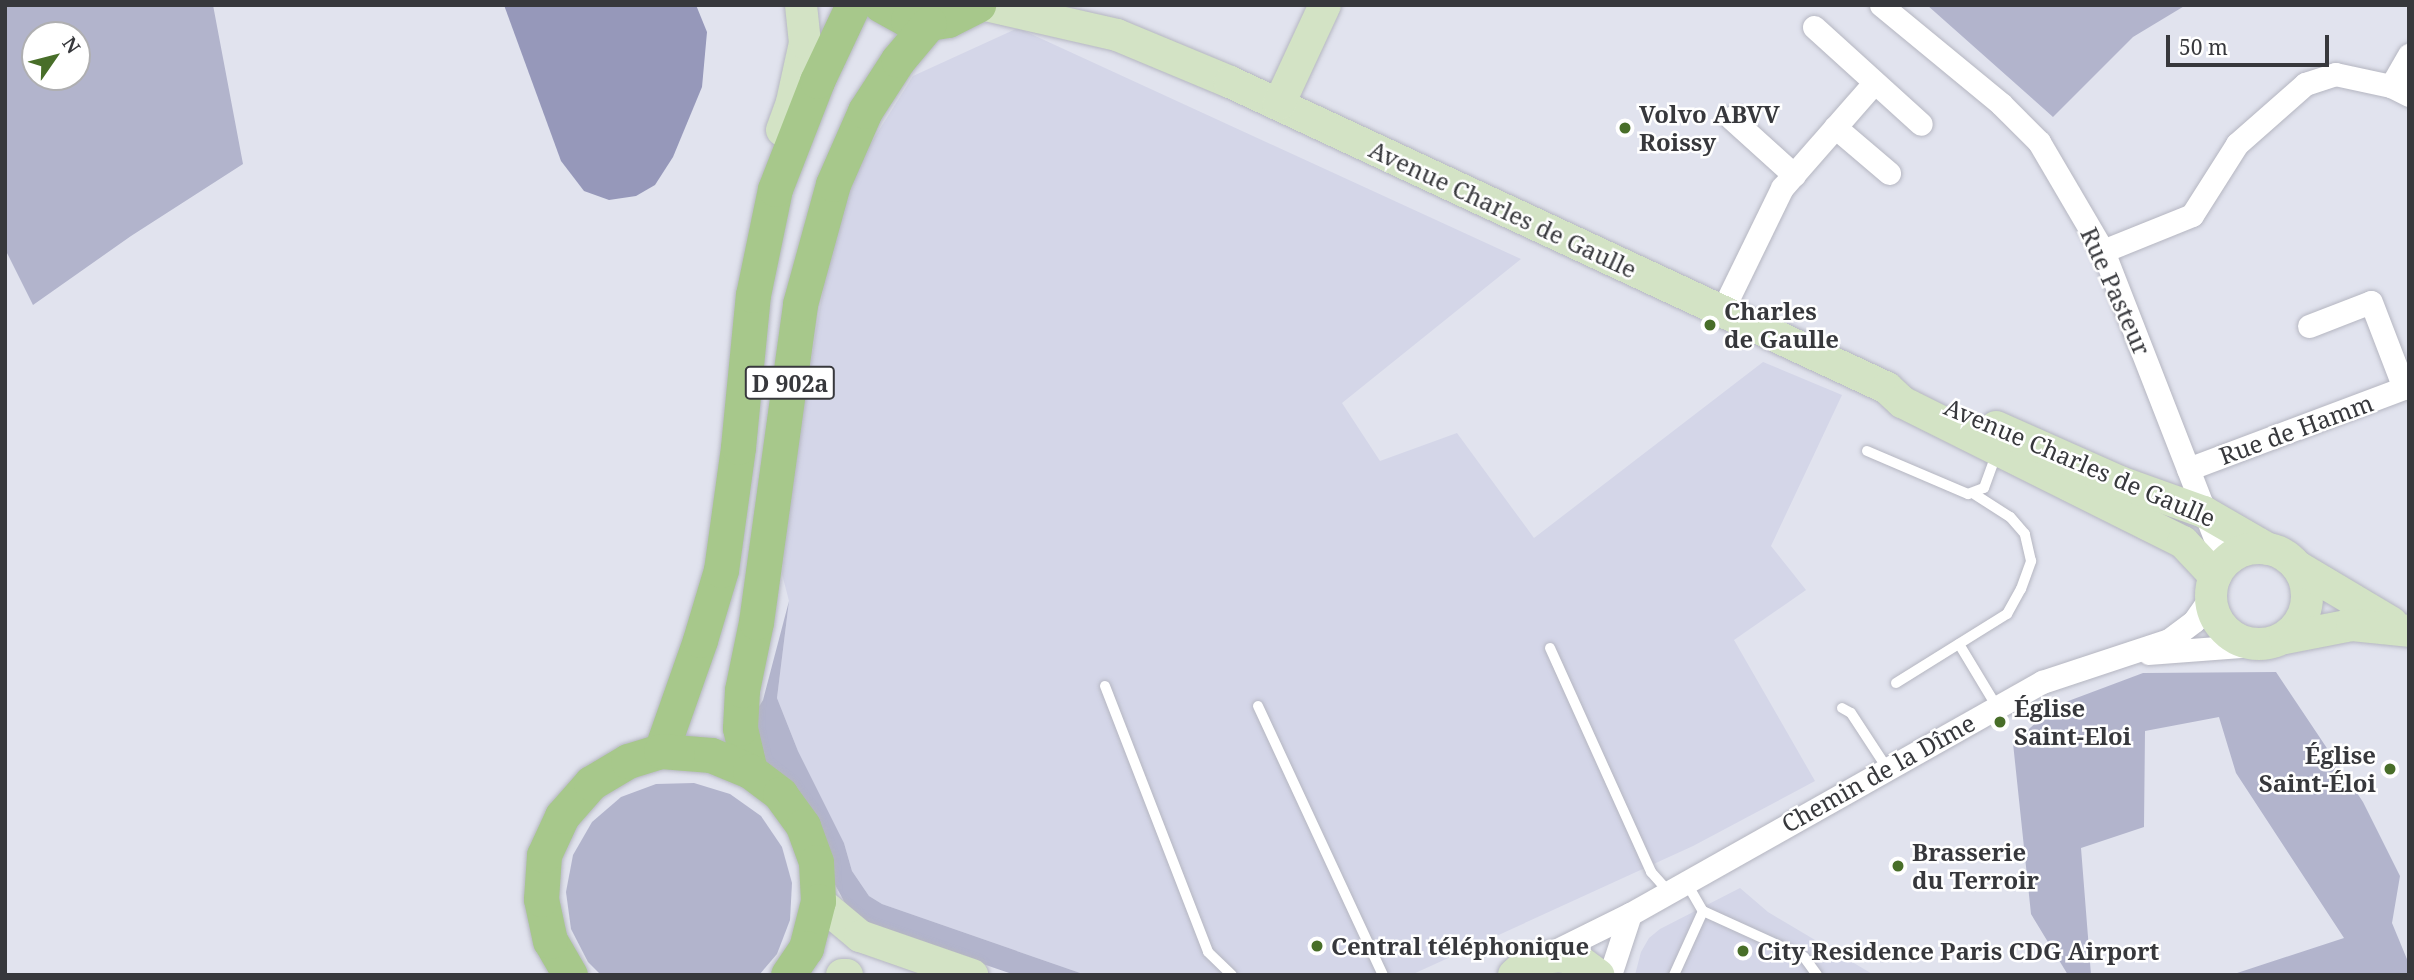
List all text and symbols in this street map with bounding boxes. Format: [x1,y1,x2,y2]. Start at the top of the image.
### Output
north arrow [21,21,91,91]
scale bar [2169,21,2332,65]
text: N [57,32,87,59]
text: 50 m [2179,33,2228,61]
place label: Volvo ABVV Roissy [1639,100,1780,156]
marker: Volvo ABVV Roissy [1617,120,1633,136]
street label: Avenue Charles de Gaulle [1365,134,1641,284]
street label: Rue Pasteur [2075,223,2157,359]
place label: Charles de Gaulle [1724,297,1839,353]
marker: Charles de Gaulle [1702,317,1718,333]
road number: D 902a [744,364,836,402]
street label: Rue de Hamm [2215,388,2377,470]
street label: Avenue Charles de Gaulle [1940,392,2220,532]
place label: Église Saint-Eloi [2014,694,2131,750]
street label: Chemin de la Dîme [1776,708,1980,838]
marker: Église Saint-Eloi [1992,714,2008,730]
place label: Église Saint-Éloi [2259,741,2376,797]
marker: Église Saint-Éloi [2382,761,2398,777]
place label: Brasserie du Terroir [1912,838,2039,894]
marker: Brasserie du Terroir [1890,858,1906,874]
place label: Central téléphonique [1331,932,1589,960]
place label: City Residence Paris CDG Airport [1757,937,2159,965]
marker: Central téléphonique [1309,938,1325,954]
marker: City Residence Paris CDG Airport [1735,943,1751,959]

